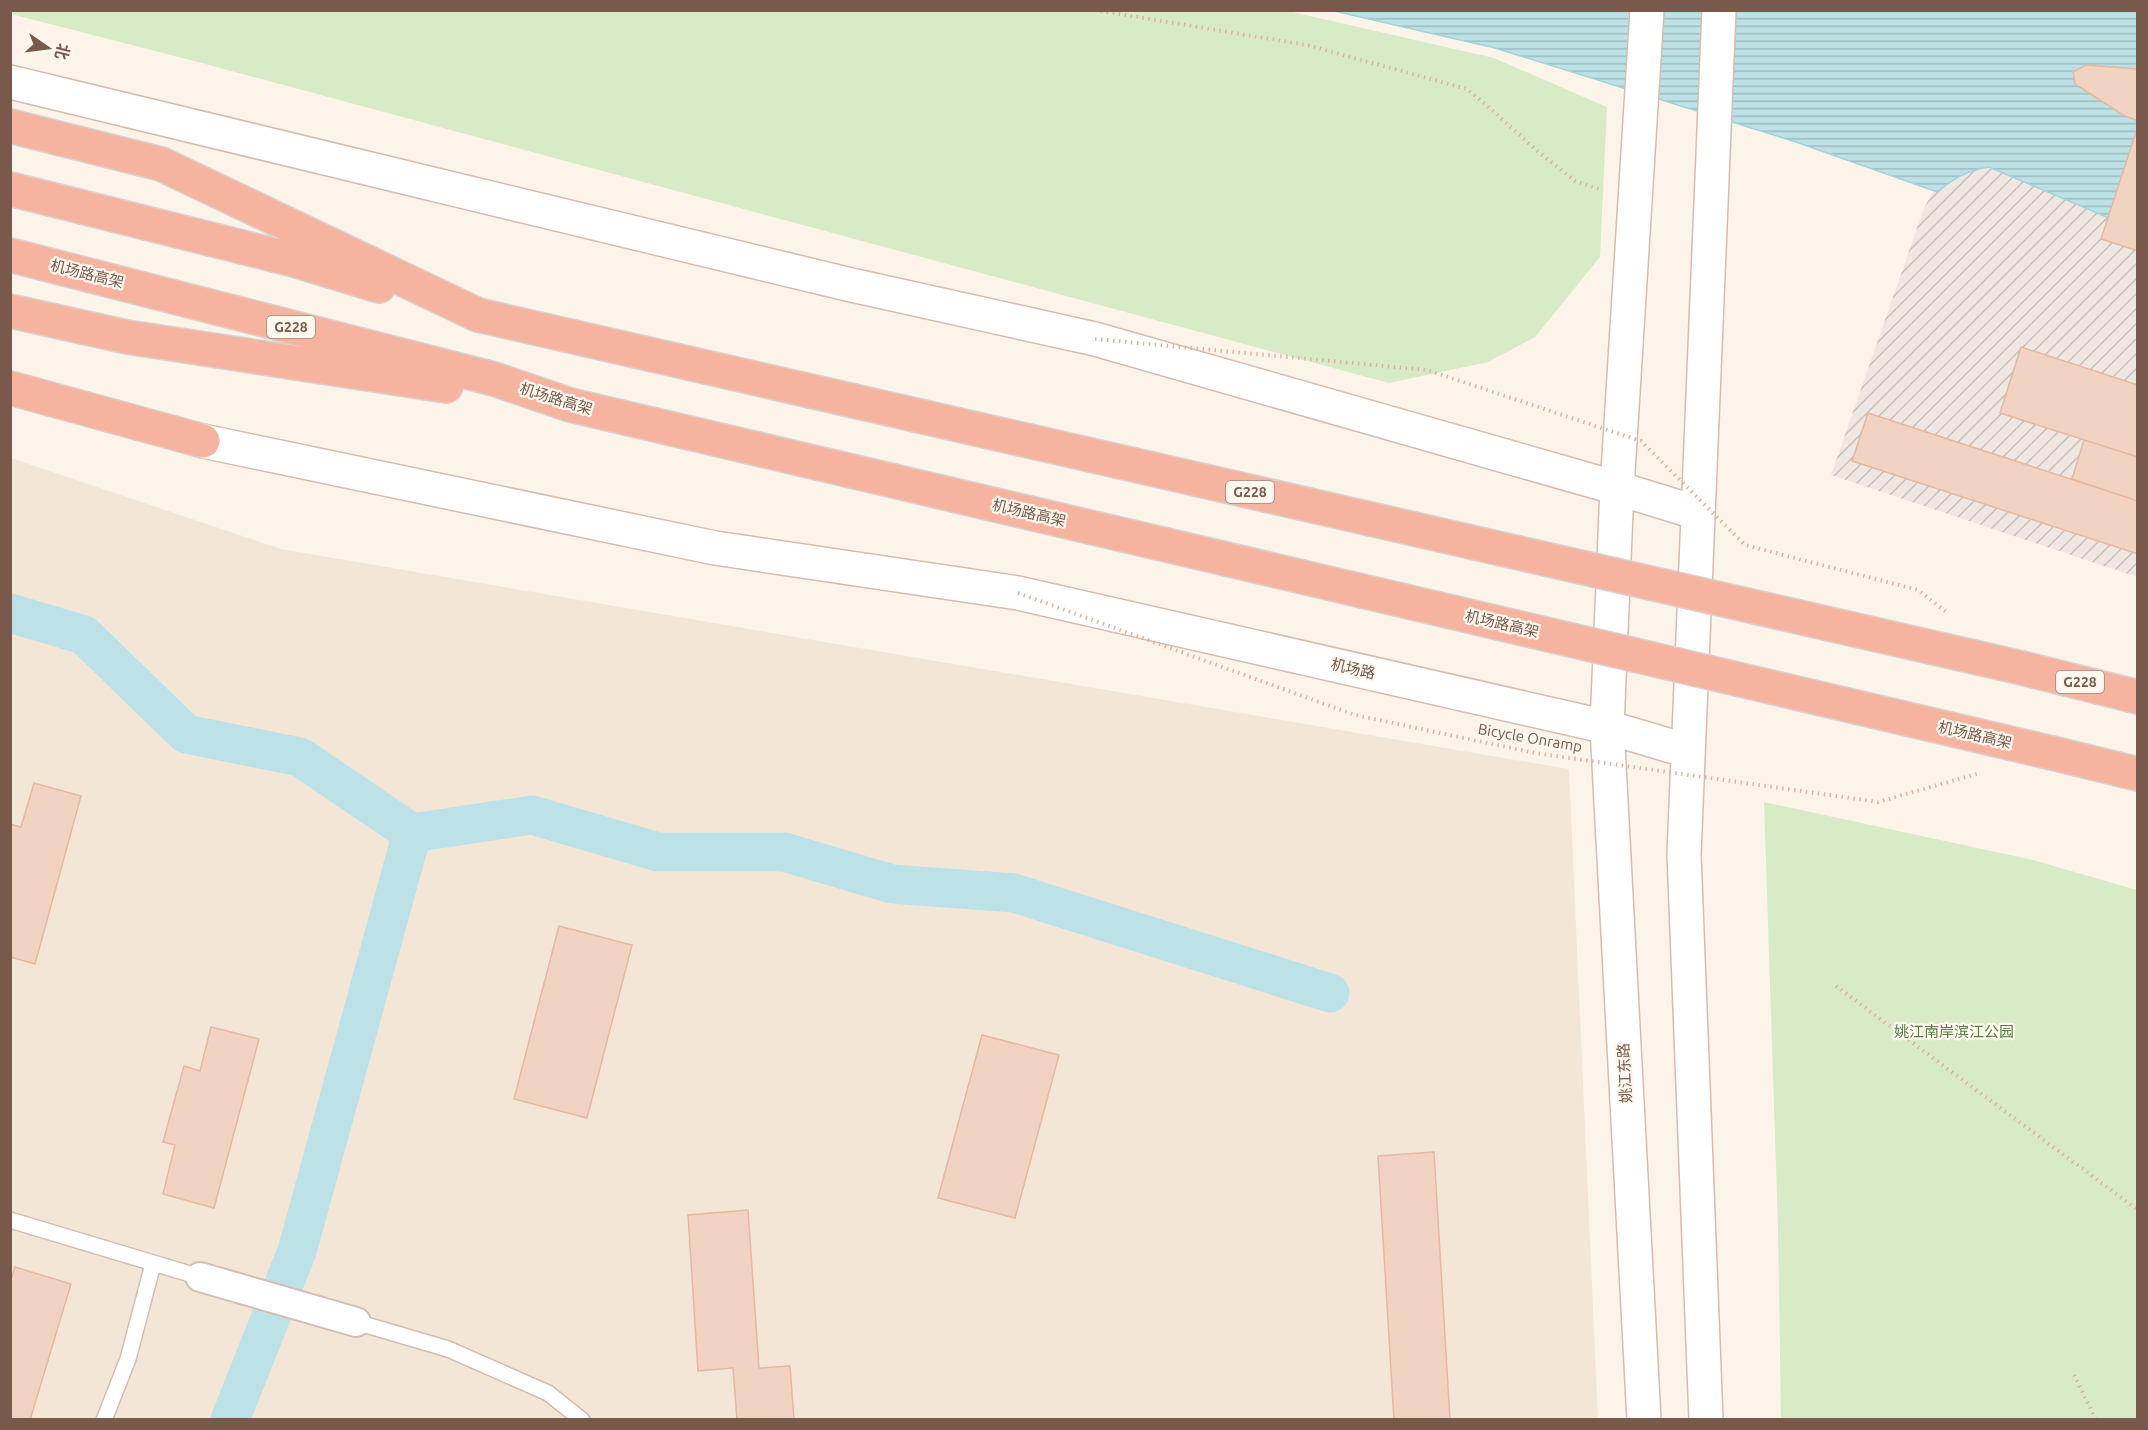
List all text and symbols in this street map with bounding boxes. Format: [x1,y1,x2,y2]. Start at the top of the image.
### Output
north arrow [18,18,78,78]
text: 北 [52,42,73,62]
street label: 机场路高架 [49,256,126,291]
road number: G228 [267,316,315,338]
street label: 机场路高架 [518,379,595,418]
road number: G228 [1226,481,1274,503]
street label: 机场路高架 [991,496,1068,529]
street label: 机场路高架 [1464,607,1541,640]
street label: 机场路 [1329,655,1377,682]
road number: G228 [2056,671,2104,693]
street label: 机场路高架 [1937,718,2014,751]
street label: Bicycle Onramp [1477,720,1583,755]
park label: 姚江南岸滨江公园 [1894,1023,2014,1040]
street label: 姚江东路 [1614,1043,1635,1103]

